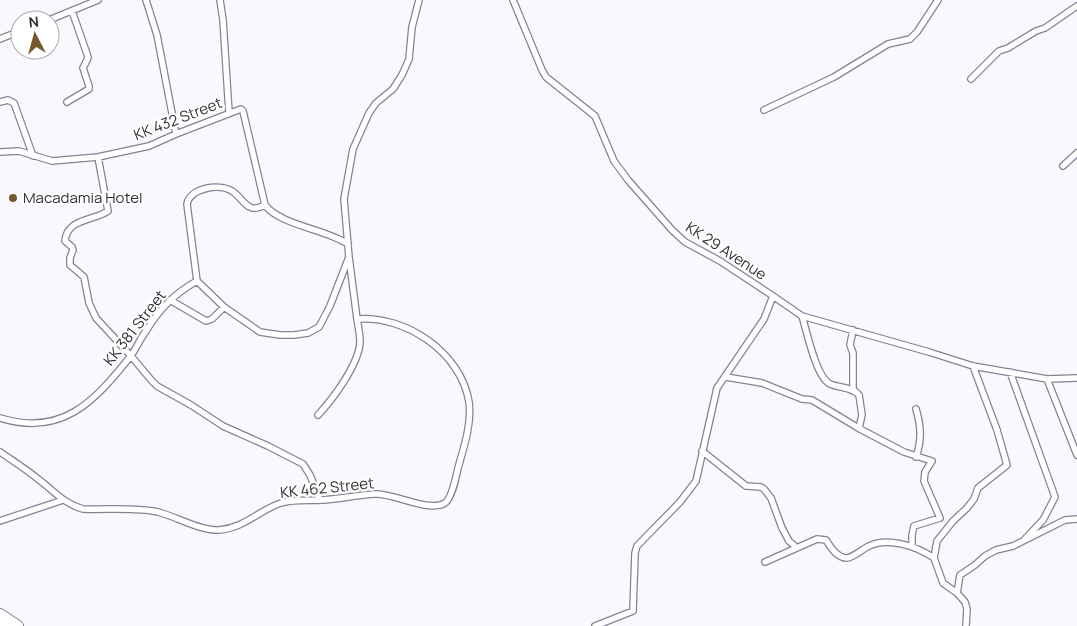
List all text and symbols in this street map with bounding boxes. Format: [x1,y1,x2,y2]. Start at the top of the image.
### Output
north arrow [10,10,60,60]
text: N [28,12,40,32]
street label: KK 432 Street [131,92,225,145]
place label: Macadamia Hotel [23,187,142,208]
marker: Macadamia Hotel [7,192,19,204]
street label: KK 29 Avenue [682,217,771,285]
street label: KK 381 Street [98,286,171,370]
street label: KK 462 Street [279,472,375,503]

